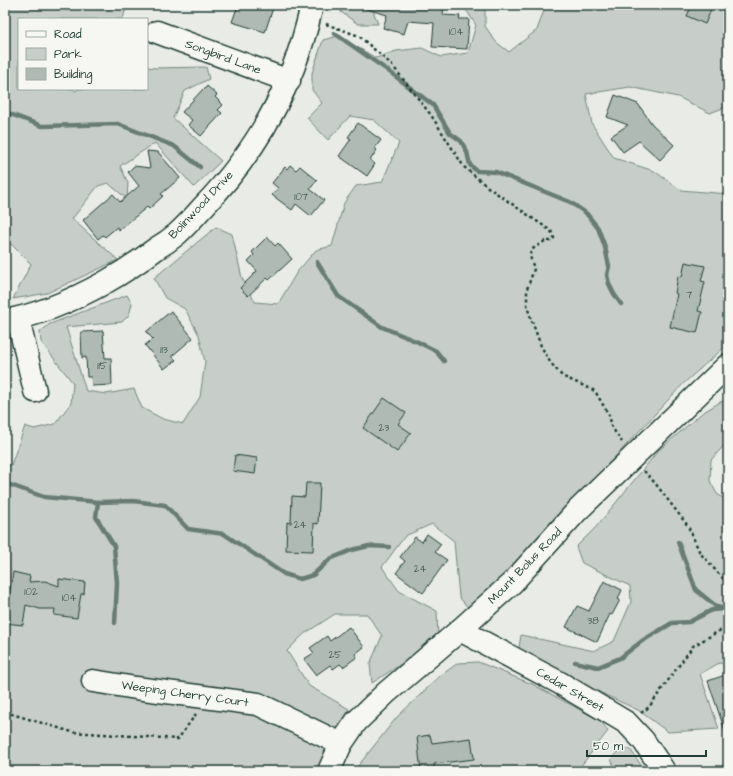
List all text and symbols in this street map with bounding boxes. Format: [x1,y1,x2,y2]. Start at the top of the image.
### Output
legend [18,18,148,90]
house number: 104 [449,25,463,39]
text: Road [54,26,82,43]
street label: Songbird Lane [182,35,264,80]
text: Park [54,46,82,63]
text: Building [54,66,92,84]
street label: Bolinwood Drive [165,167,238,243]
house number: 107 [294,190,308,204]
house number: 7 [686,288,692,302]
house number: 113 [160,343,168,357]
house number: 115 [97,359,107,373]
house number: 23 [379,421,389,435]
house number: 24 [294,518,306,532]
street label: Mount Bolus Road [484,524,566,608]
house number: 24 [414,562,426,576]
house number: 102 [24,585,38,599]
house number: 104 [62,591,76,605]
house number: 38 [587,614,599,628]
house number: 25 [329,648,341,662]
street label: Cedar Street [533,664,607,716]
street label: Weeping Cherry Court [120,677,250,712]
scale bar [587,732,706,758]
text: 50 m [593,738,624,755]

